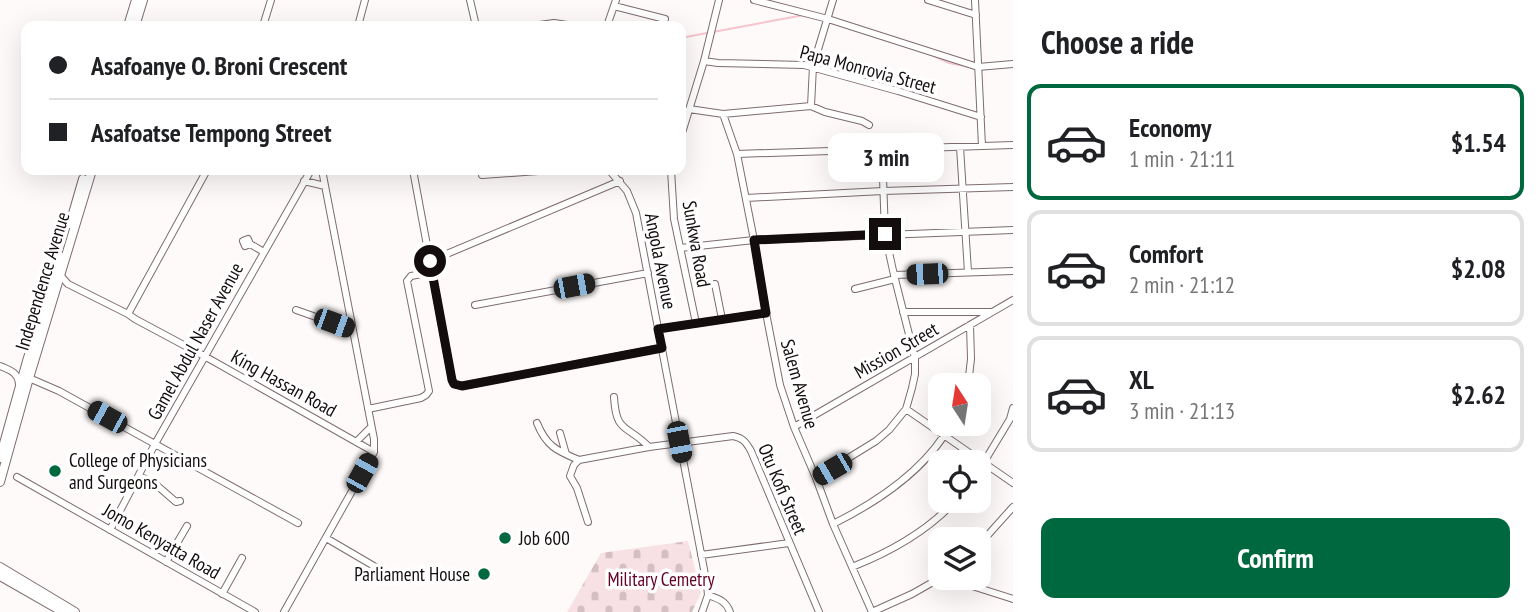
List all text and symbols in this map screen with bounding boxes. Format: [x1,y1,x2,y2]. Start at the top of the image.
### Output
text: Choose a ride [1041,21,1194,63]
street label: Papa Monrovia Street [797,39,939,99]
text: Asafoanye O. Broni Crescent [91,49,347,82]
icon: car [1045,111,1108,174]
text: Economy [1129,111,1211,144]
text: Asafoatse Tempong Street [91,116,332,149]
text: $1.54 [1451,126,1506,159]
callout: 3 min [827,132,943,182]
text: 3 min [863,143,909,172]
text: 1 min · 21:11 [1129,144,1235,173]
street label: Sunkwa Road [678,199,716,289]
street label: Independence Avenue [10,209,75,353]
street label: Angola Avenue [640,211,682,311]
route end [869,218,901,250]
icon: car [1045,237,1108,300]
text: Comfort [1129,237,1203,270]
route start [414,245,446,277]
text: $2.08 [1451,252,1506,285]
street label: Gamel Abdul Naser Avenue [142,258,248,424]
car [906,263,949,285]
text: 2 min · 21:12 [1129,270,1235,299]
car [552,272,597,300]
car [311,306,358,340]
street label: Mission Street [850,316,943,384]
street label: Salem Avenue [776,336,824,432]
street label: King Hassan Road [227,344,341,422]
icon: car [1045,363,1108,426]
text: XL [1129,363,1154,396]
north arrow [928,373,990,436]
map controls [928,373,991,590]
text: $2.62 [1451,378,1506,411]
text: 3 min · 21:13 [1129,396,1235,425]
car [84,398,131,436]
car [665,419,694,465]
street label: Otu Kofi Street [753,440,813,539]
place label: College of Physicians and Surgeons [69,448,207,494]
car [809,449,856,489]
car [343,450,382,496]
button: locate [928,450,991,513]
marker: College of Physicians and Surgeons [47,463,63,479]
street label: Jomo Kenyatta Road [98,497,225,584]
button: Confirm [1041,518,1510,598]
place label: Job 600 [518,526,570,550]
button: layers [928,527,991,590]
marker: Job 600 [497,530,513,546]
place label: Parliament House [354,562,470,586]
marker: Parliament House [476,566,492,582]
park label: Military Cemetry [607,567,715,591]

